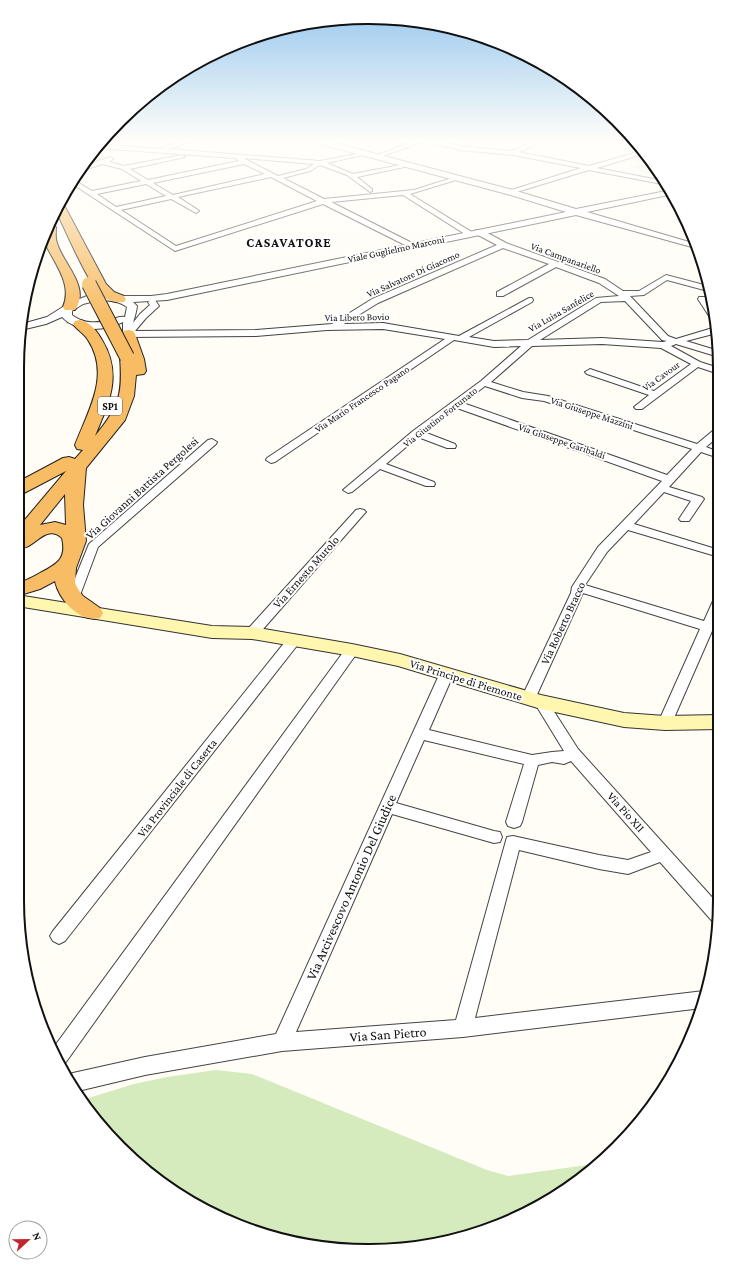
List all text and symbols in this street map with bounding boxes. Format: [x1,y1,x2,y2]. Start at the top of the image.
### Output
street label: Viale Guglielmo Marconi [347,233,446,265]
district label: CASAVATORE [246,235,332,250]
street label: Via Campanariello [529,240,603,276]
street label: Via Salvatore Di Giacomo [365,249,461,299]
street label: Via Luisa Sanfelice [526,288,596,334]
street label: Via Libero Bovio [325,311,389,323]
street label: Via Cavour [640,359,682,393]
street label: Via Mario Francesco Pagano [313,363,411,435]
street label: Via Giustino Fortunato [401,385,479,449]
street label: Via Giuseppe Mazzini [549,394,635,432]
road number: SP1 [98,397,122,415]
street label: Via Giuseppe Garibaldi [517,421,607,461]
street label: Via Giovanni Battista Pergolesi [83,434,201,542]
street label: Via Ernesto Murolo [270,533,342,611]
street label: Via Roberto Bracco [538,579,588,667]
street label: Via Principe di Piemonte [408,656,524,704]
street label: Via Provinciale di Caserta [134,736,220,840]
street label: Via Pio XII [604,789,648,835]
street label: Via Arcivescovo Antonio Del Giudice [303,792,399,982]
street label: Via San Pietro [349,1023,427,1045]
north arrow [8,1220,48,1260]
text: N [30,1231,44,1242]

